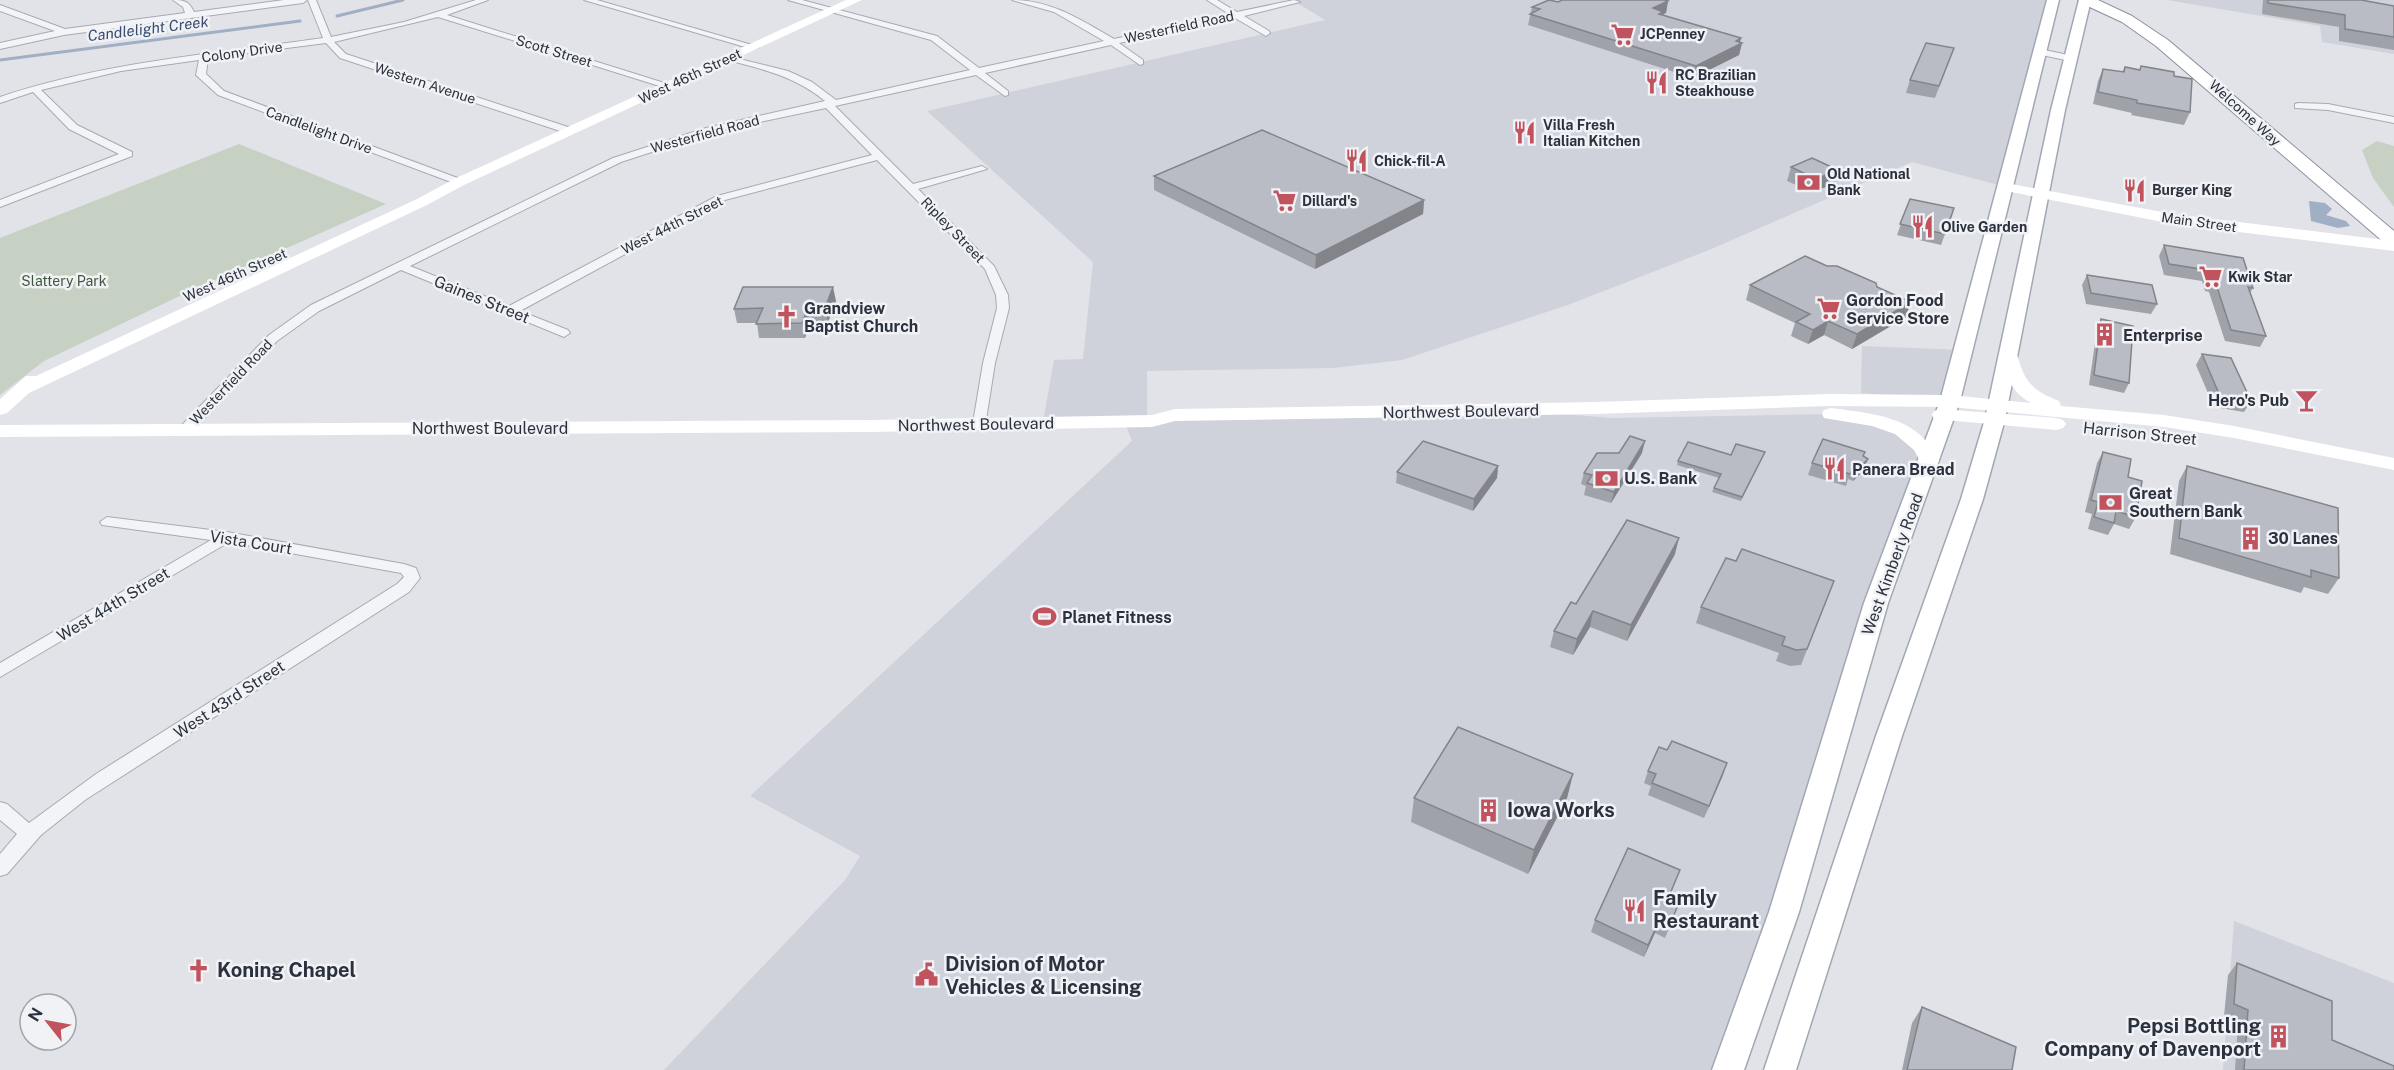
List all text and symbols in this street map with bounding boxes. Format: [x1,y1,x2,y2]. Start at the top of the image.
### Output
street label: Westerfield Road [1123,8,1235,46]
water label: Candlelight Creek [87,13,210,44]
supermarket icon: JCPenney [1609,21,1635,47]
place label: JCPenney [1640,26,1705,42]
street label: Scott Street [514,32,594,70]
street label: Colony Drive [201,38,284,66]
street label: West 46th Street [636,45,744,107]
street label: Western Avenue [372,59,478,107]
place label: RC Brazilian Steakhouse [1675,67,1756,99]
restaurant icon: RC Brazilian Steakhouse [1644,70,1670,96]
street label: Welcome Way [2206,77,2284,150]
street label: Candlelight Drive [264,103,374,157]
street label: Westerfield Road [649,112,761,156]
place label: Villa Fresh Italian Kitchen [1543,117,1640,149]
restaurant icon: Villa Fresh Italian Kitchen [1512,120,1538,146]
restaurant icon: Chick-fil-A [1343,148,1369,174]
place label: Chick-fil-A [1374,153,1446,169]
place label: Old National Bank [1827,166,1911,198]
bank icon: Old National Bank [1796,169,1822,195]
restaurant icon: Burger King [2121,177,2147,203]
place label: Burger King [2152,182,2232,198]
supermarket icon: Dillard's [1271,188,1297,214]
street label: West 44th Street [619,192,725,258]
place label: Dillard's [1302,193,1357,209]
street label: Ripley Street [918,194,988,266]
street label: Main Street [2160,209,2238,235]
restaurant icon: Olive Garden [1910,214,1936,240]
place label: Olive Garden [1941,219,2027,235]
street label: West 46th Street [181,245,289,305]
supermarket icon: Kwik Star [2197,264,2223,290]
place label: Kwik Star [2228,269,2293,285]
street label: Gaines Street [431,272,532,327]
park label: Slattery Park [21,273,107,289]
place label: Gordon Food Service Store [1846,291,1949,328]
supermarket icon: Gordon Food Service Store [1815,296,1841,322]
place label: Grandview Baptist Church [804,299,918,336]
church icon: Grandview Baptist Church [773,304,799,330]
building icon: Enterprise [2092,322,2118,348]
place label: Enterprise [2123,326,2203,345]
street label: Westerfield Road [186,336,276,428]
bar icon: Hero's Pub [2294,387,2320,413]
place label: Hero's Pub [2208,391,2289,410]
street label: Northwest Boulevard [1383,401,1539,422]
street label: Northwest Boulevard [898,414,1054,435]
street label: Harrison Street [2082,418,2198,449]
street label: Northwest Boulevard [412,419,568,438]
restaurant icon: Panera Bread [1821,456,1847,482]
place label: Panera Bread [1852,460,1955,479]
bank icon: U.S. Bank [1593,465,1619,491]
place label: U.S. Bank [1624,469,1697,488]
place label: Great Southern Bank [2129,484,2243,521]
bank icon: Great Southern Bank [2098,489,2124,515]
street label: West Kimberly Road [1858,490,1927,638]
building icon: 30 Lanes [2237,525,2263,551]
street label: Vista Court [208,527,293,558]
place label: 30 Lanes [2268,529,2338,548]
street label: West 44th Street [54,563,173,645]
sports icon: Planet Fitness [1031,604,1057,630]
place label: Planet Fitness [1062,608,1172,627]
street label: West 43rd Street [170,657,288,742]
building icon: Iowa Works [1476,797,1502,823]
place label: Iowa Works [1507,798,1615,822]
place label: Family Restaurant [1653,886,1759,933]
restaurant icon: Family Restaurant [1622,897,1648,923]
place label: Division of Motor Vehicles & Licensing [945,952,1142,999]
church icon: Koning Chapel [186,957,212,983]
place label: Koning Chapel [217,958,356,982]
public building icon: Division of Motor Vehicles & Licensing [914,962,940,988]
north arrow [18,992,78,1052]
text: N [24,1004,47,1025]
place label: Pepsi Bottling Company of Davenport [2044,1014,2261,1061]
building icon: Pepsi Bottling Company of Davenport [2266,1024,2292,1050]

